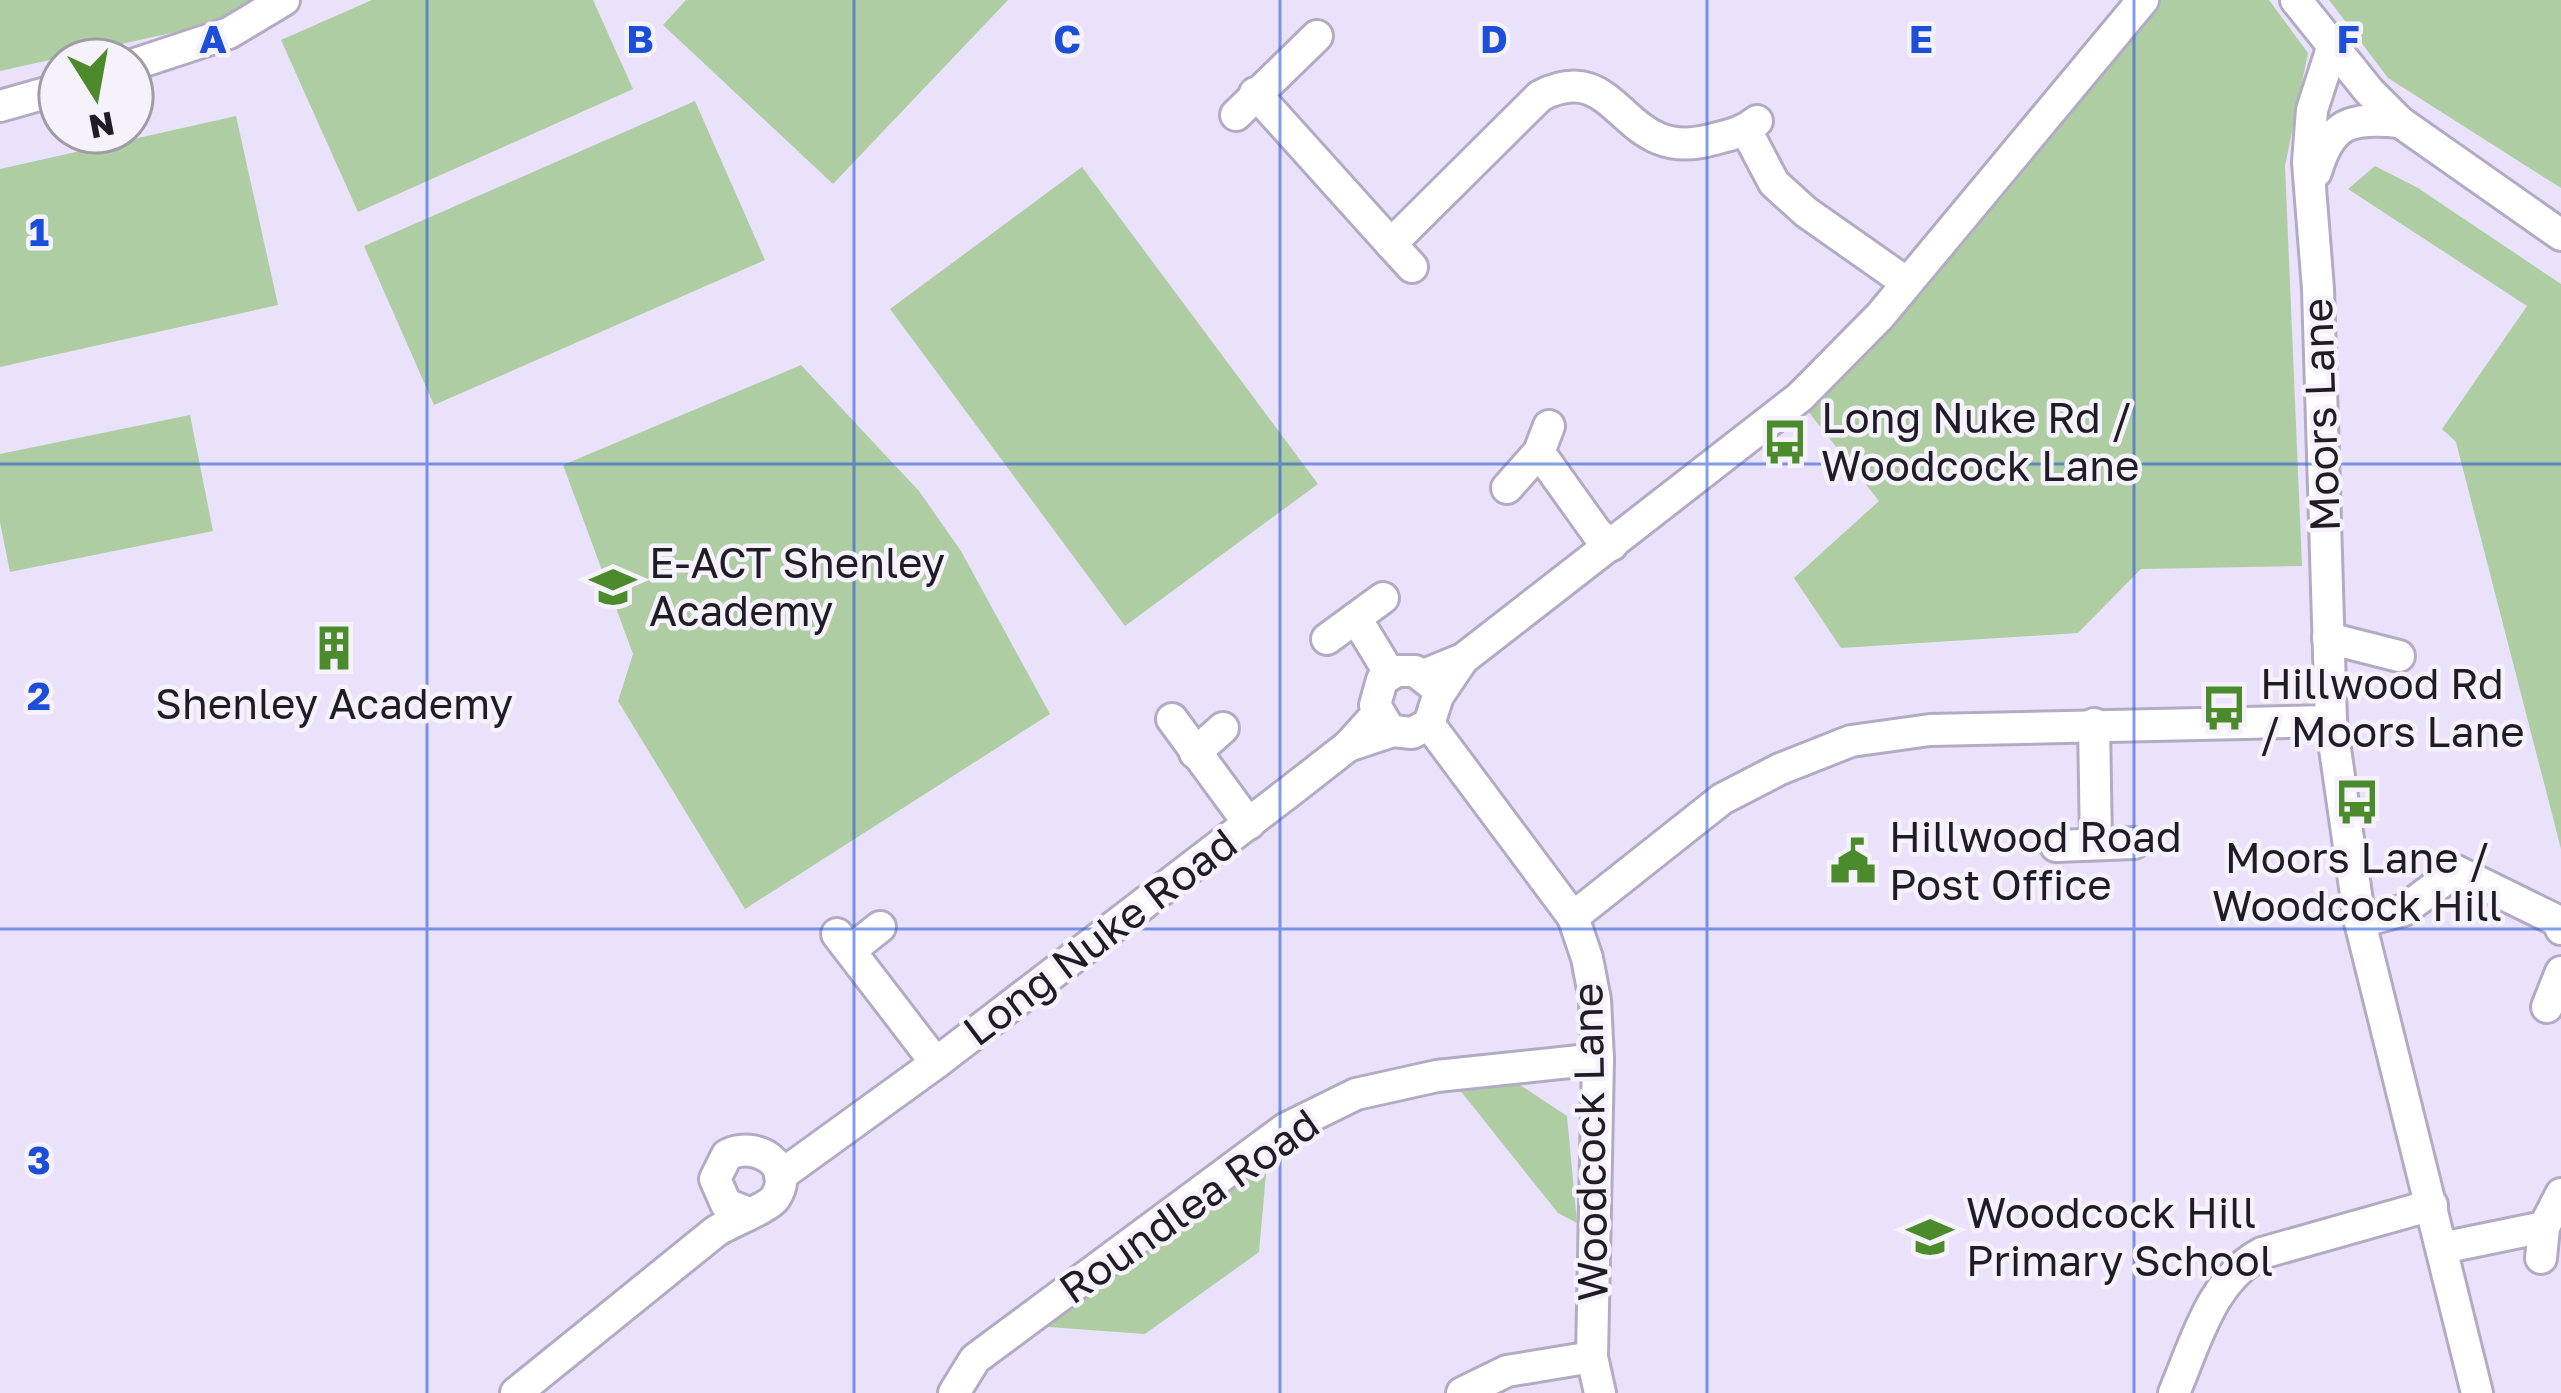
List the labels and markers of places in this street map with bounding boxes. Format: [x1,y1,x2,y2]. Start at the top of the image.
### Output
place label: Long Nuke Rd / Woodcock Lane [1821,392,2139,490]
bus stop icon: Long Nuke Rd / Woodcock Lane [1760,417,1810,467]
place label: E-ACT Shenley Academy [649,537,945,635]
school or university icon: E-ACT Shenley Academy [588,562,638,612]
building icon: Shenley Academy [309,623,359,673]
place label: Hillwood Rd / Moors Lane [2260,658,2525,756]
place label: Shenley Academy [155,678,513,728]
bus stop icon: Hillwood Rd / Moors Lane [2199,683,2249,733]
bus stop icon: Moors Lane / Woodcock Hill [2332,777,2382,827]
place label: Hillwood Road Post Office [1889,811,2182,909]
place label: Moors Lane / Woodcock Hill [2212,832,2502,930]
public building icon: Hillwood Road Post Office [1828,836,1878,886]
place label: Woodcock Hill Primary School [1966,1187,2273,1285]
school or university icon: Woodcock Hill Primary School [1905,1212,1955,1262]

